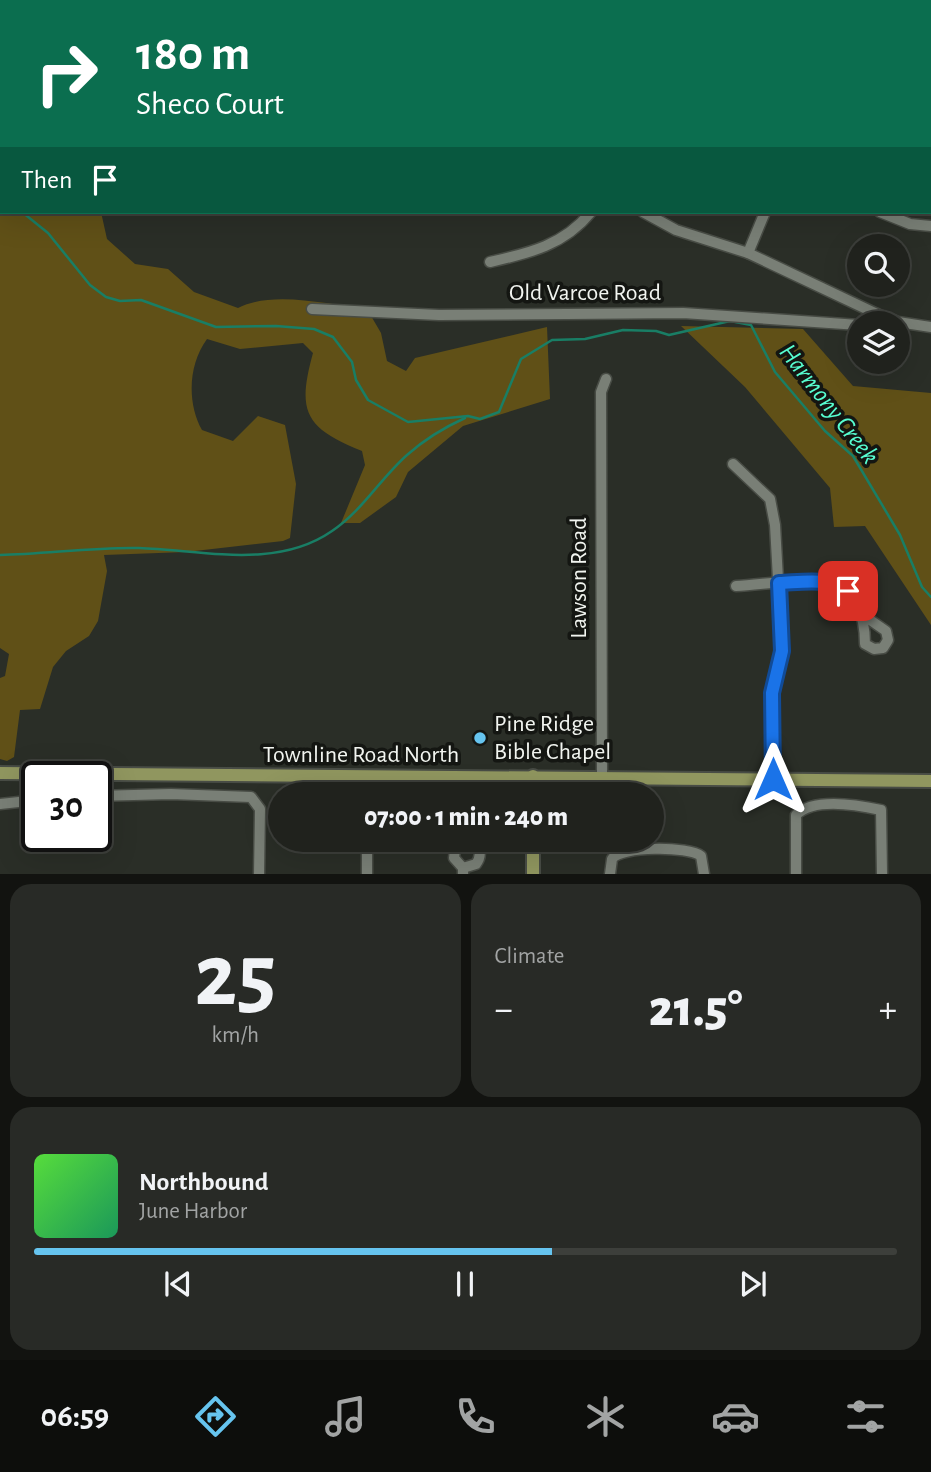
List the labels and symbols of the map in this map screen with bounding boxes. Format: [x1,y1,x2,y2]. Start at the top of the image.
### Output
street label: Old Varcoe Road [509,281,661,305]
water label: Harmony Creek [774,339,884,469]
street label: Lawson Road [567,517,591,639]
pin [818,561,878,621]
place label: Pine Ridge Bible Chapel [494,712,611,764]
marker: Pine Ridge Bible Chapel [472,730,488,746]
position arrow [736,742,810,816]
street label: Townline Road North [263,743,459,767]
speed limit sign: 30 [21,761,112,852]

